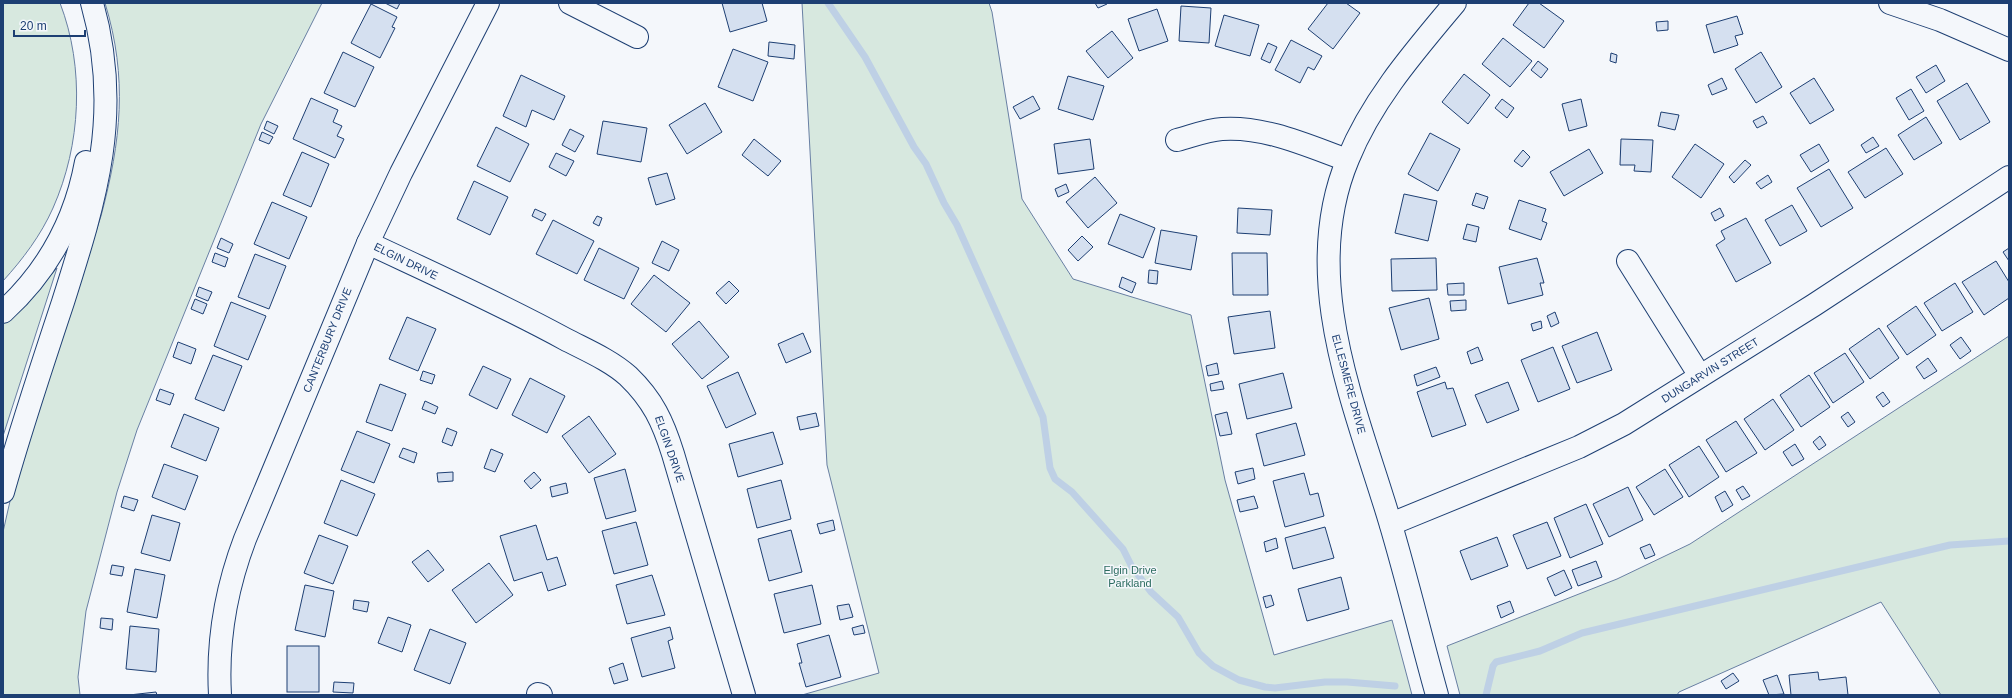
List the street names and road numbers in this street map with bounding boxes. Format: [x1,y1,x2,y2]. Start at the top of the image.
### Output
street label: ELGIN DRIVE [372,240,440,282]
street label: CANTERBURY DRIVE [300,286,354,394]
street label: ELLESMERE DRIVE [1330,333,1368,435]
street label: DUNGARVIN STREET [1659,335,1761,405]
street label: ELGIN DRIVE [653,414,687,484]

